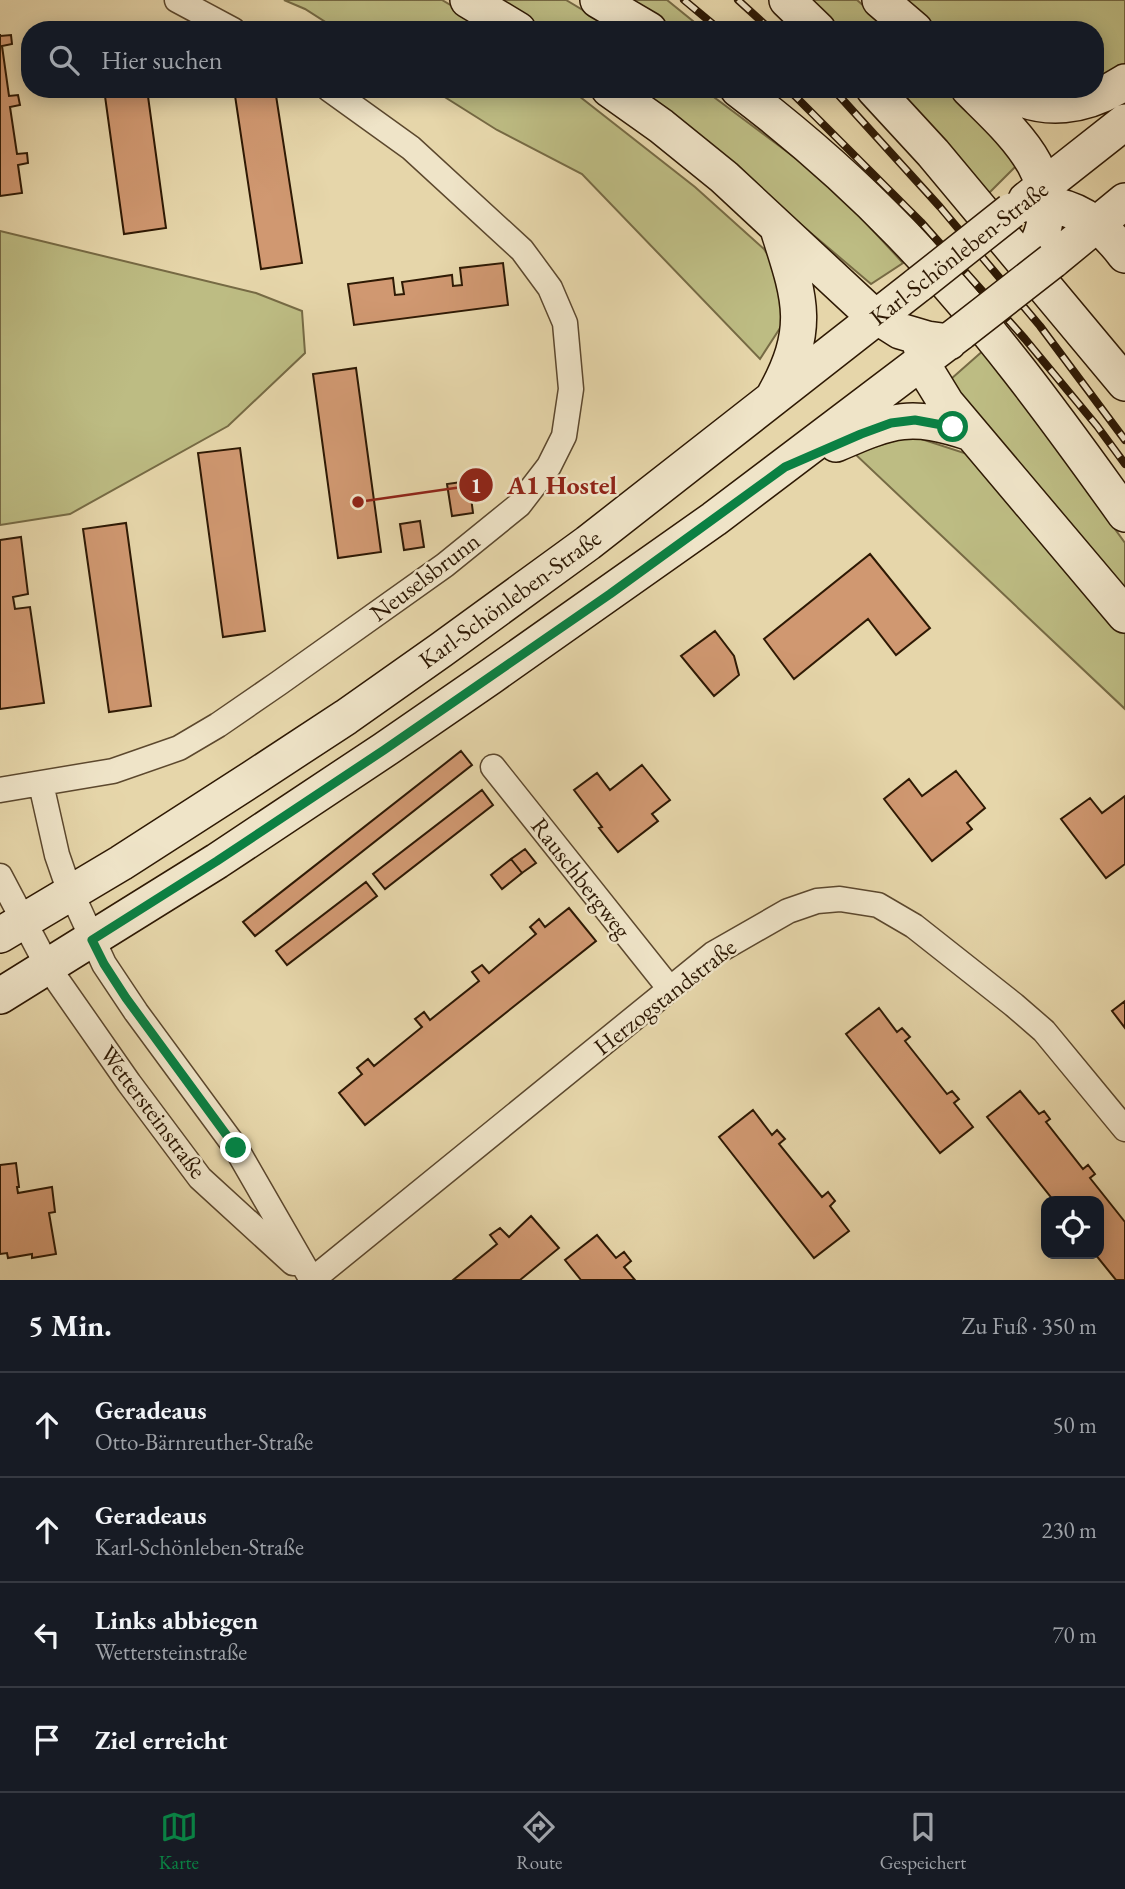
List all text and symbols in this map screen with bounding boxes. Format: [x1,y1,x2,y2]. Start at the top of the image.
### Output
search box [21,21,1104,98]
icon: search [45,41,83,79]
text: Hier suchen [101,43,222,77]
street label: Karl-Schönleben-Straße [863,173,1054,332]
route start [937,411,968,442]
callout: A1 Hostel [458,462,631,509]
text: A1 Hostel [506,468,617,502]
text: 1 [470,472,482,499]
street label: Karl-Schönleben-Straße [412,522,607,675]
street label: Neuselsbrunn [363,525,486,628]
street label: Rauschbergweg [525,811,639,945]
street label: Herzogstandstraße [587,931,742,1062]
street label: Wettersteinstraße [93,1039,214,1184]
route end [220,1132,251,1163]
map controls [1041,1196,1104,1259]
button: locate [1041,1196,1104,1259]
text: 5 Min. [28,1306,112,1345]
text: Zu Fuß · 350 m [962,1311,1097,1341]
text: Geradeaus [95,1393,207,1427]
icon: ahead [28,1406,66,1444]
text: 50 m [1052,1410,1097,1440]
text: Otto-Bärnreuther-Straße [95,1427,313,1457]
text: Geradeaus [95,1498,207,1532]
icon: ahead [28,1511,66,1549]
text: 230 m [1041,1515,1097,1545]
text: Karl-Schönleben-Straße [95,1532,304,1562]
text: Links abbiegen [95,1603,258,1637]
icon: left [28,1616,66,1654]
text: 70 m [1052,1620,1097,1650]
text: Wettersteinstraße [95,1637,247,1667]
icon: arrive [28,1721,66,1759]
text: Ziel erreicht [95,1723,227,1757]
tab: Karte [159,1808,199,1875]
tab: Route [516,1808,562,1875]
tab: Gespeichert [880,1808,966,1875]

